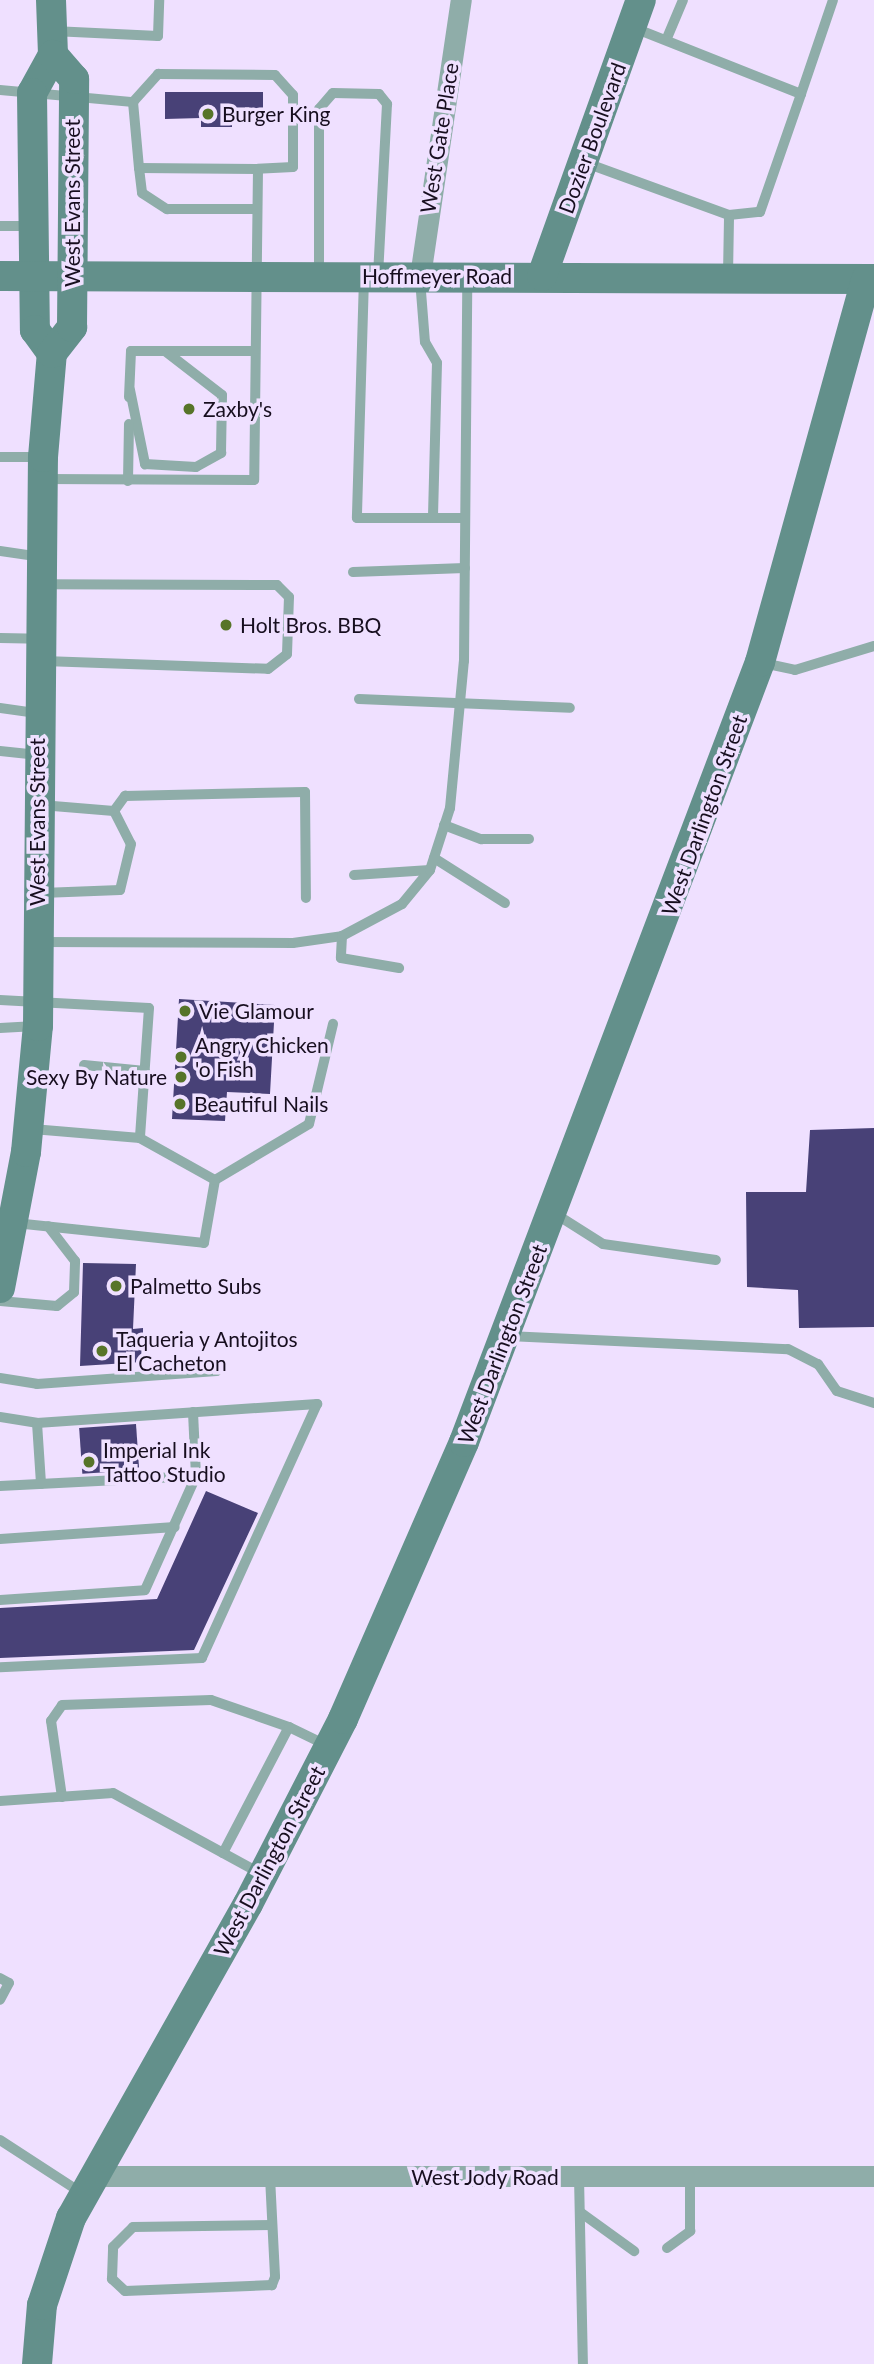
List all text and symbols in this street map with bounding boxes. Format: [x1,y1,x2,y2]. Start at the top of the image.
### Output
street label: Dozier Boulevard [553,59,631,217]
street label: West Gate Place [415,61,463,215]
place label: Burger King [222,101,331,127]
marker: Burger King [200,106,216,122]
street label: West Evans Street [59,119,85,287]
street label: Hoffmeyer Road [362,263,512,289]
place label: Zaxby's [203,396,272,422]
marker: Zaxby's [181,401,197,417]
place label: Holt Bros. BBQ [240,612,381,638]
marker: Holt Bros. BBQ [218,617,234,633]
street label: West Darlington Street [656,711,752,919]
street label: West Evans Street [24,738,50,906]
place label: Vie Glamour [199,998,314,1024]
marker: Vie Glamour [177,1003,193,1019]
place label: Angry Chicken 'o Fish [195,1032,329,1082]
marker: Angry Chicken 'o Fish [173,1049,189,1065]
place label: Sexy By Nature [25,1064,167,1090]
marker: Sexy By Nature [173,1069,189,1085]
place label: Beautiful Nails [194,1091,328,1117]
marker: Beautiful Nails [172,1096,188,1112]
street label: West Darlington Street [452,1241,552,1447]
place label: Palmetto Subs [130,1273,261,1299]
marker: Palmetto Subs [108,1278,124,1294]
place label: Taqueria y Antojitos El Cacheton [116,1326,299,1376]
marker: Taqueria y Antojitos El Cacheton [94,1343,110,1359]
place label: Imperial Ink Tattoo Studio [103,1437,226,1487]
marker: Imperial Ink Tattoo Studio [81,1454,97,1470]
street label: West Darlington Street [208,1762,330,1960]
street label: West Jody Road [411,2164,559,2190]

